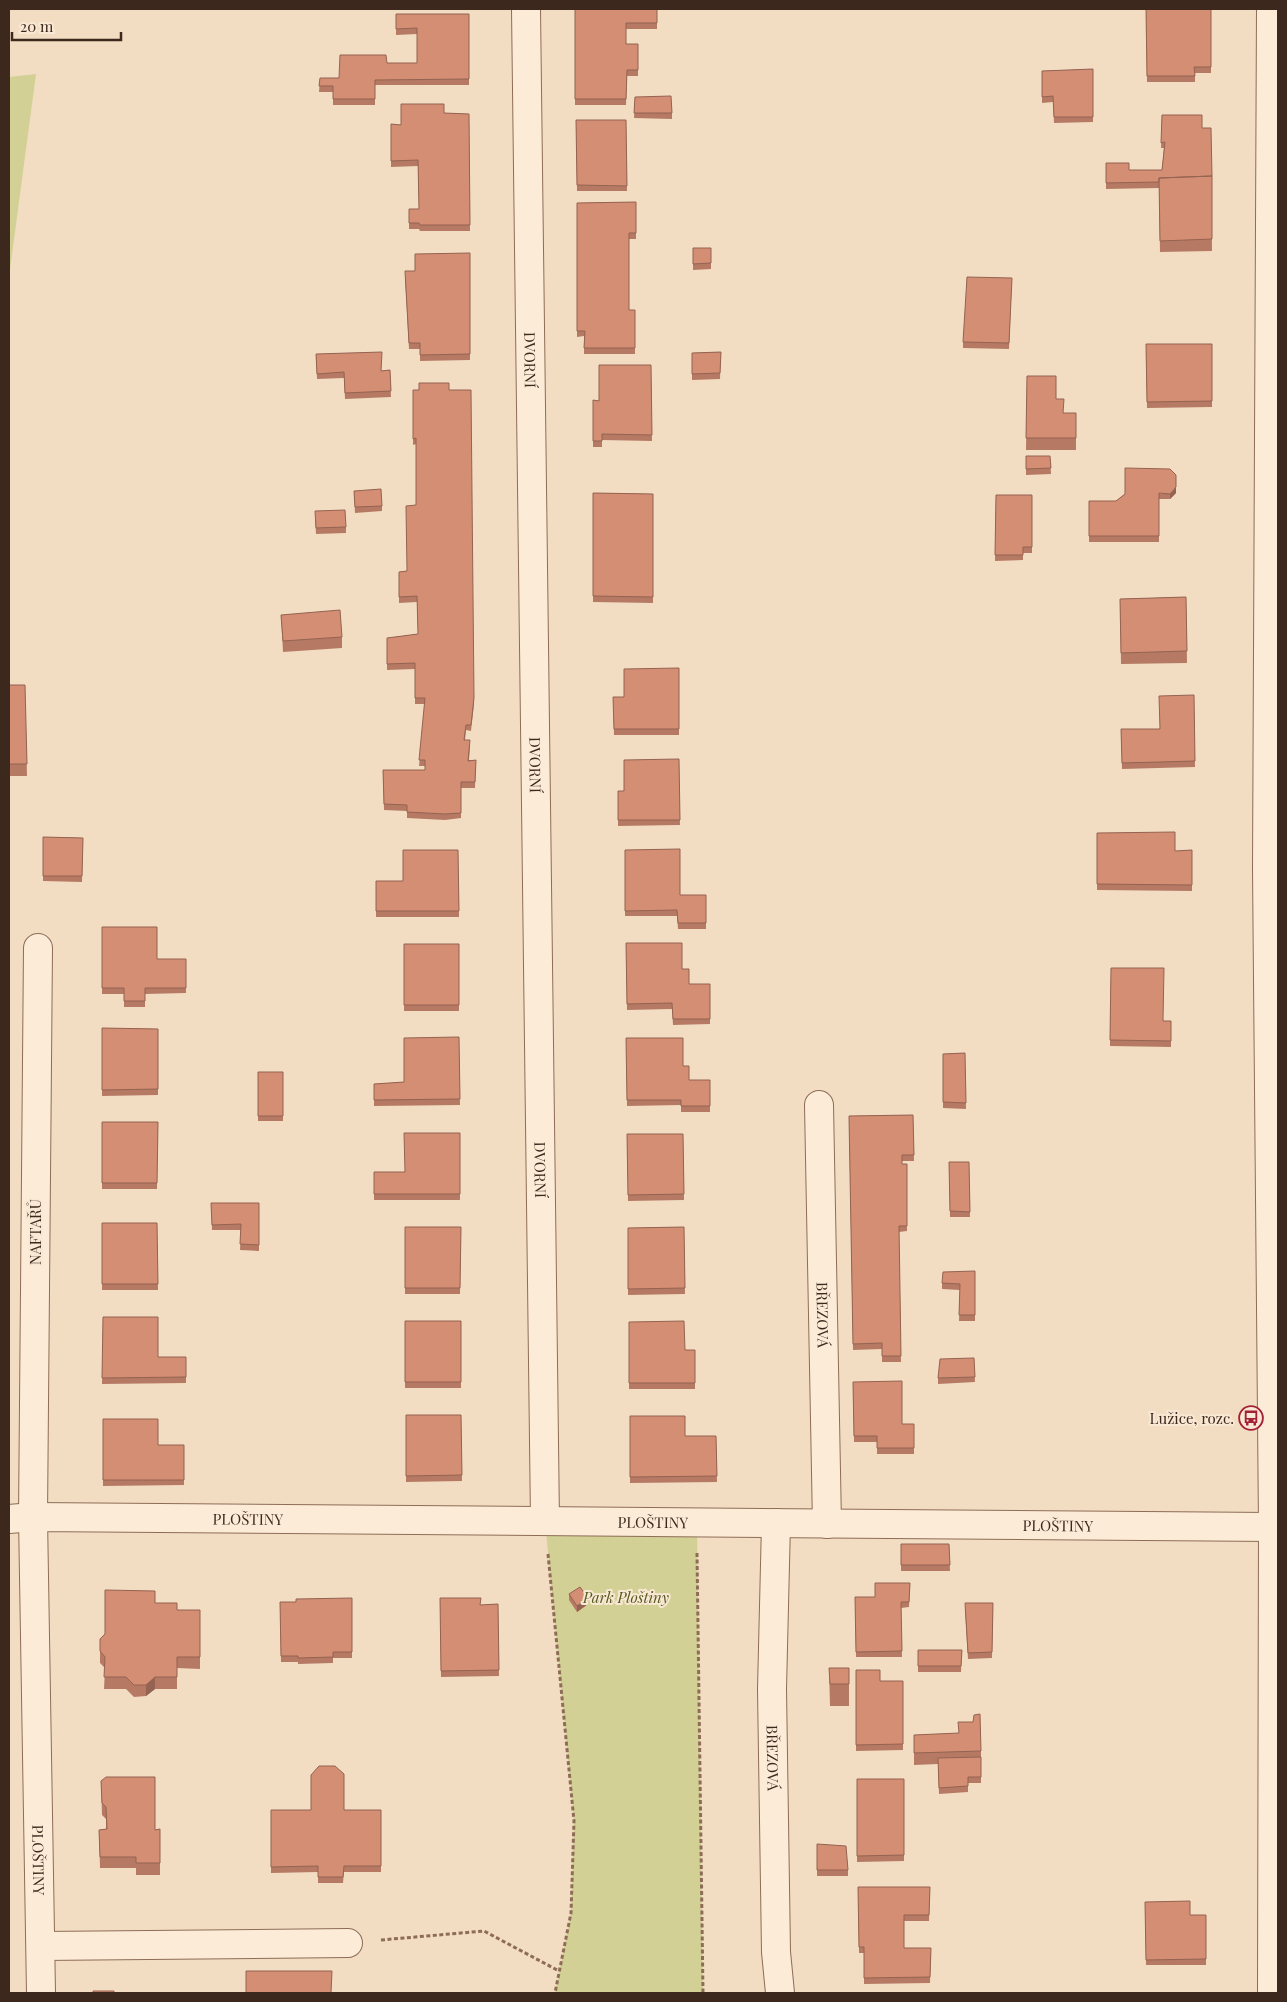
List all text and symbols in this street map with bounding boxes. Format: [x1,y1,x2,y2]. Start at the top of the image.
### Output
scale bar [12,10,121,42]
text: 20 m [20,16,54,36]
street label: DVORNÍ [520,332,541,389]
street label: DVORNÍ [525,737,546,794]
street label: DVORNÍ [530,1142,551,1199]
street label: NAFTAŘŮ [25,1199,45,1265]
street label: BŘEZOVÁ [812,1282,834,1349]
bus stop icon: Lužice, rozc. [1238,1405,1264,1431]
place label: Lužice, rozc. [1150,1408,1234,1428]
street label: PLOŠTINY [212,1508,283,1529]
street label: PLOŠTINY [617,1512,688,1532]
street label: PLOŠTINY [1022,1515,1093,1536]
park label: Park Ploštiny [582,1587,669,1607]
street label: BŘEZOVÁ [763,1725,784,1792]
street label: PLOŠTINY [28,1824,49,1896]

